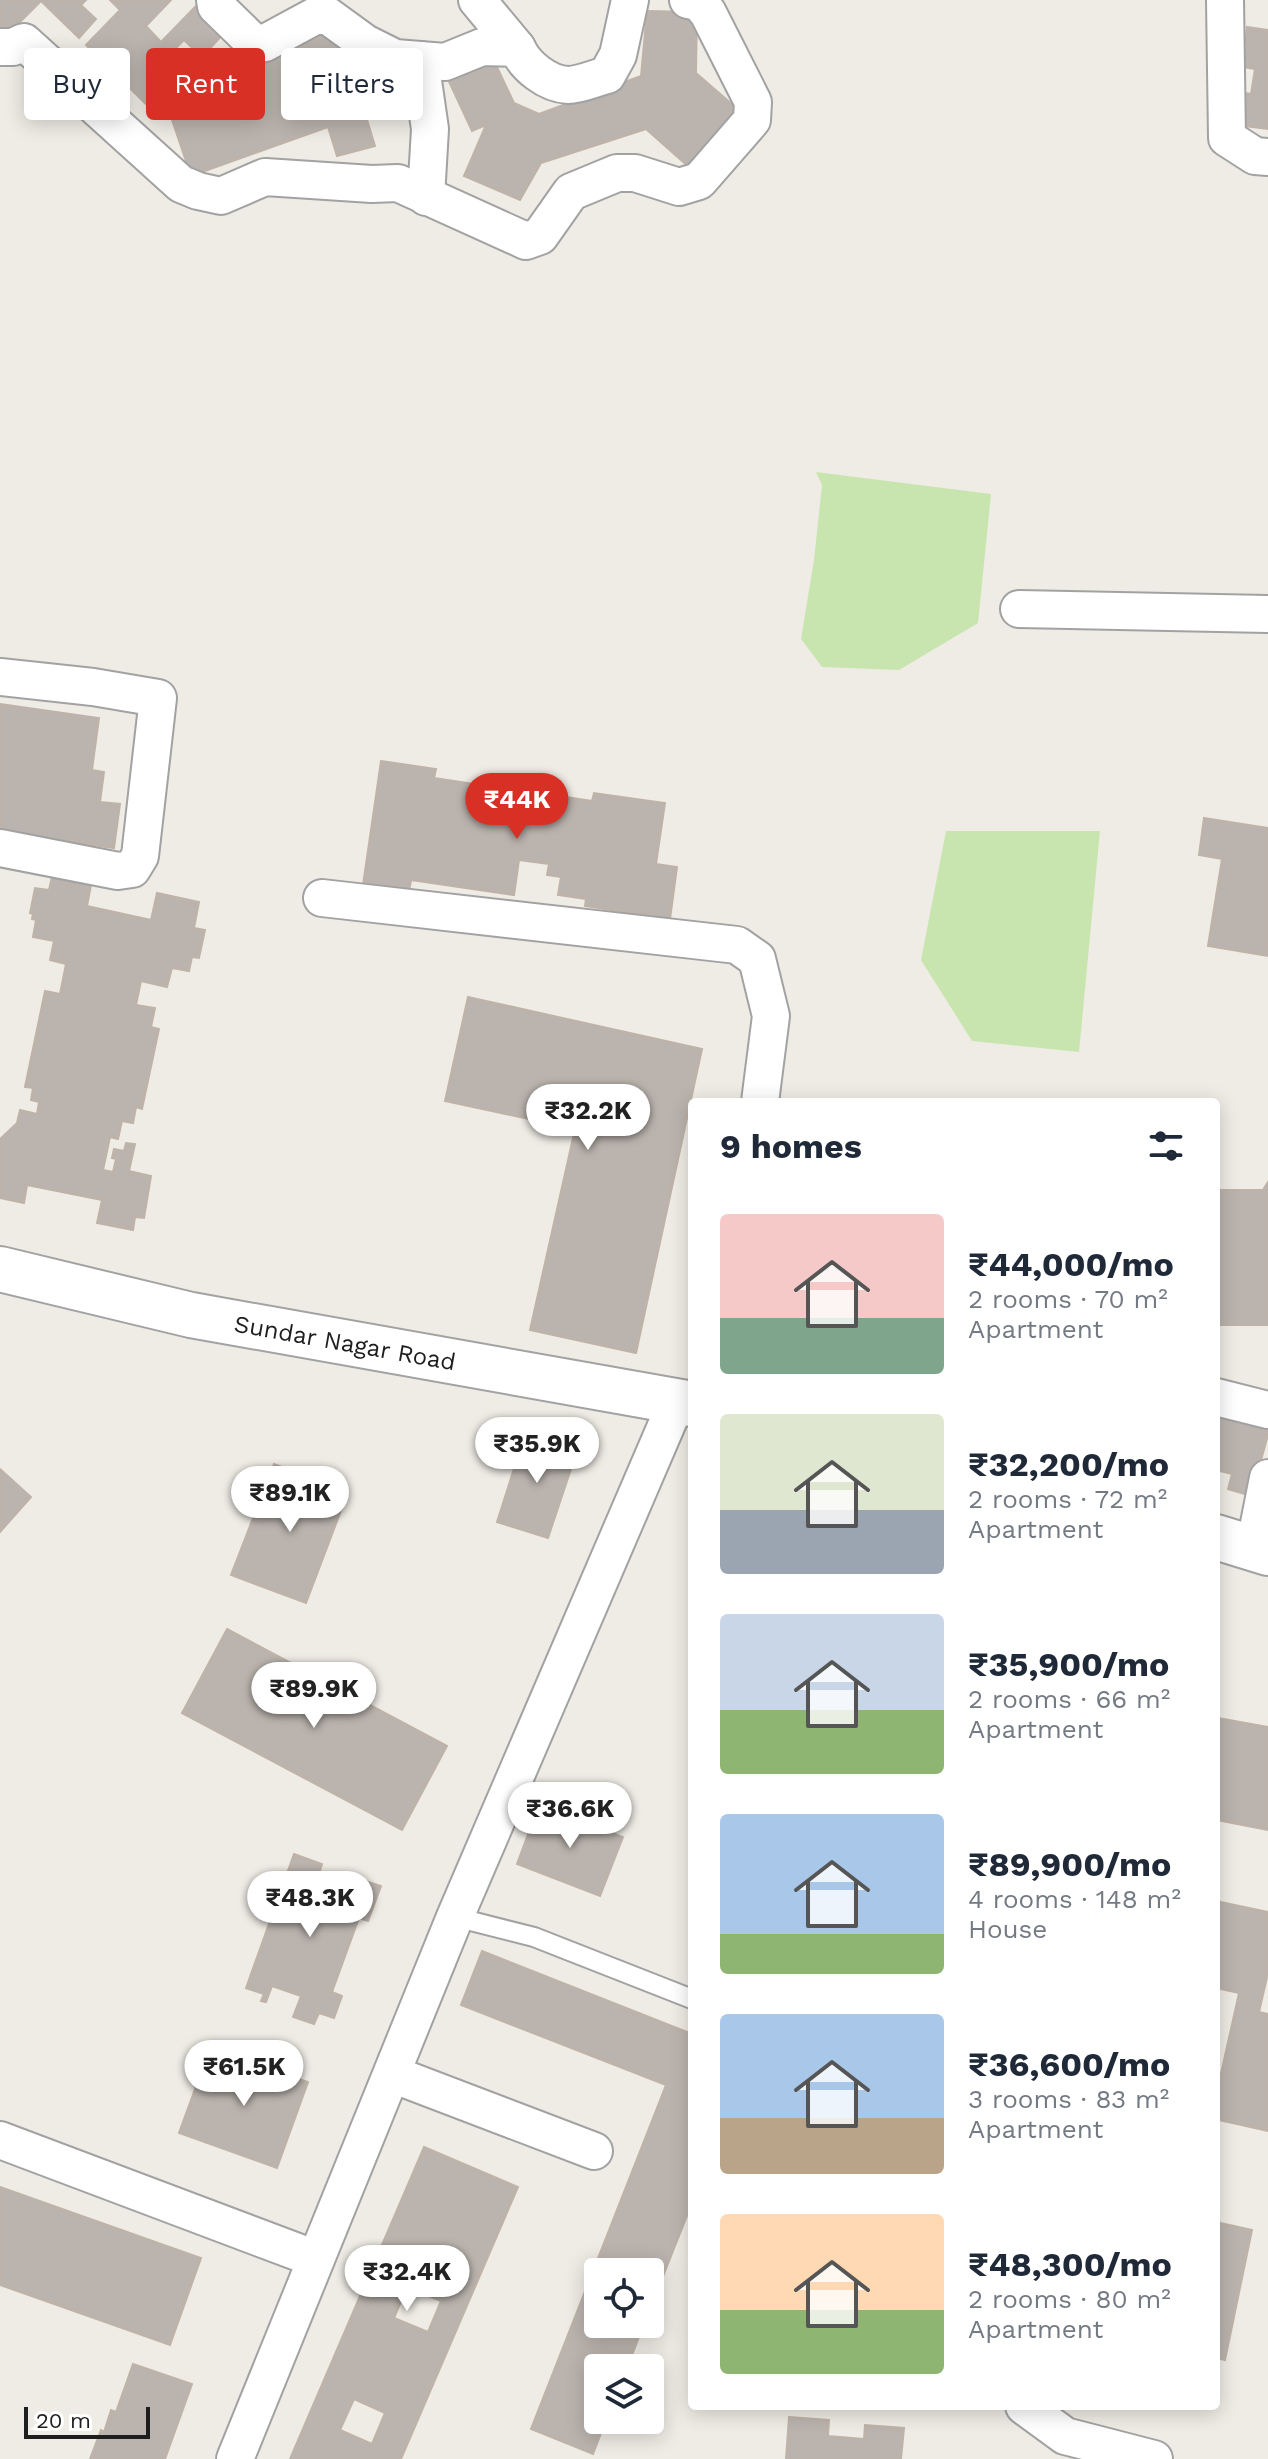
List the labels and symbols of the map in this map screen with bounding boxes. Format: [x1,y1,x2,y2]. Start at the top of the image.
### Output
pin: ₹44K [470,773,564,841]
pin: ₹32.2K [523,1084,653,1152]
street label: Sundar Nagar Road [232,1310,458,1376]
pin: ₹35.9K [472,1417,602,1485]
pin: ₹89.1K [225,1466,355,1534]
pin: ₹89.9K [249,1662,379,1730]
pin: ₹36.6K [505,1782,635,1850]
pin: ₹48.3K [245,1871,375,1939]
pin: ₹61.5K [179,2040,309,2108]
pin: ₹32.4K [342,2245,472,2313]
scale bar [24,2403,150,2439]

